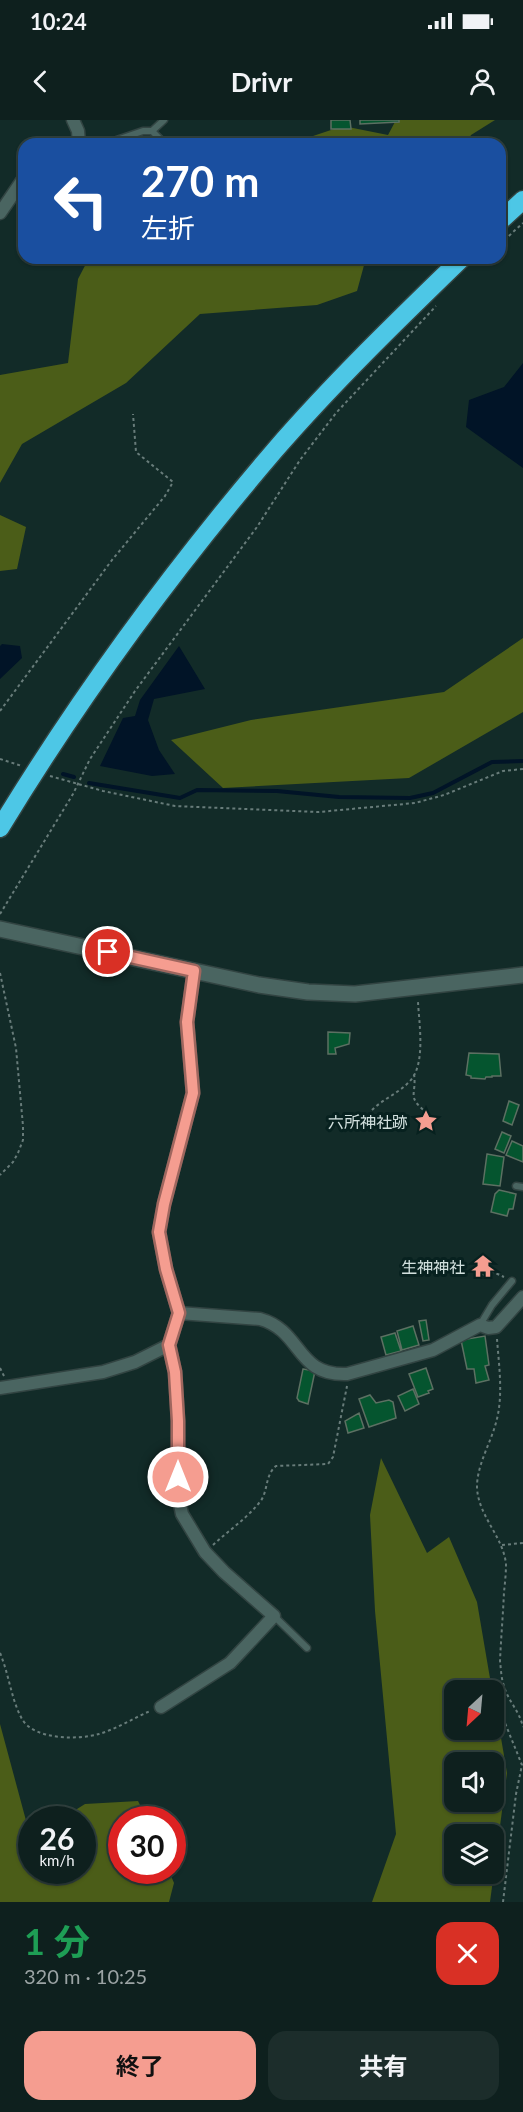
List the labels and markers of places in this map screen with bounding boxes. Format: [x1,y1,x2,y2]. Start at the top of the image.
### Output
pin [82,926,133,977]
place icon: 六所神社跡 [413,1108,439,1134]
place label: 六所神社跡 [328,1112,408,1131]
temple icon: 生神神社 [470,1253,496,1279]
place label: 生神神社 [401,1257,465,1276]

